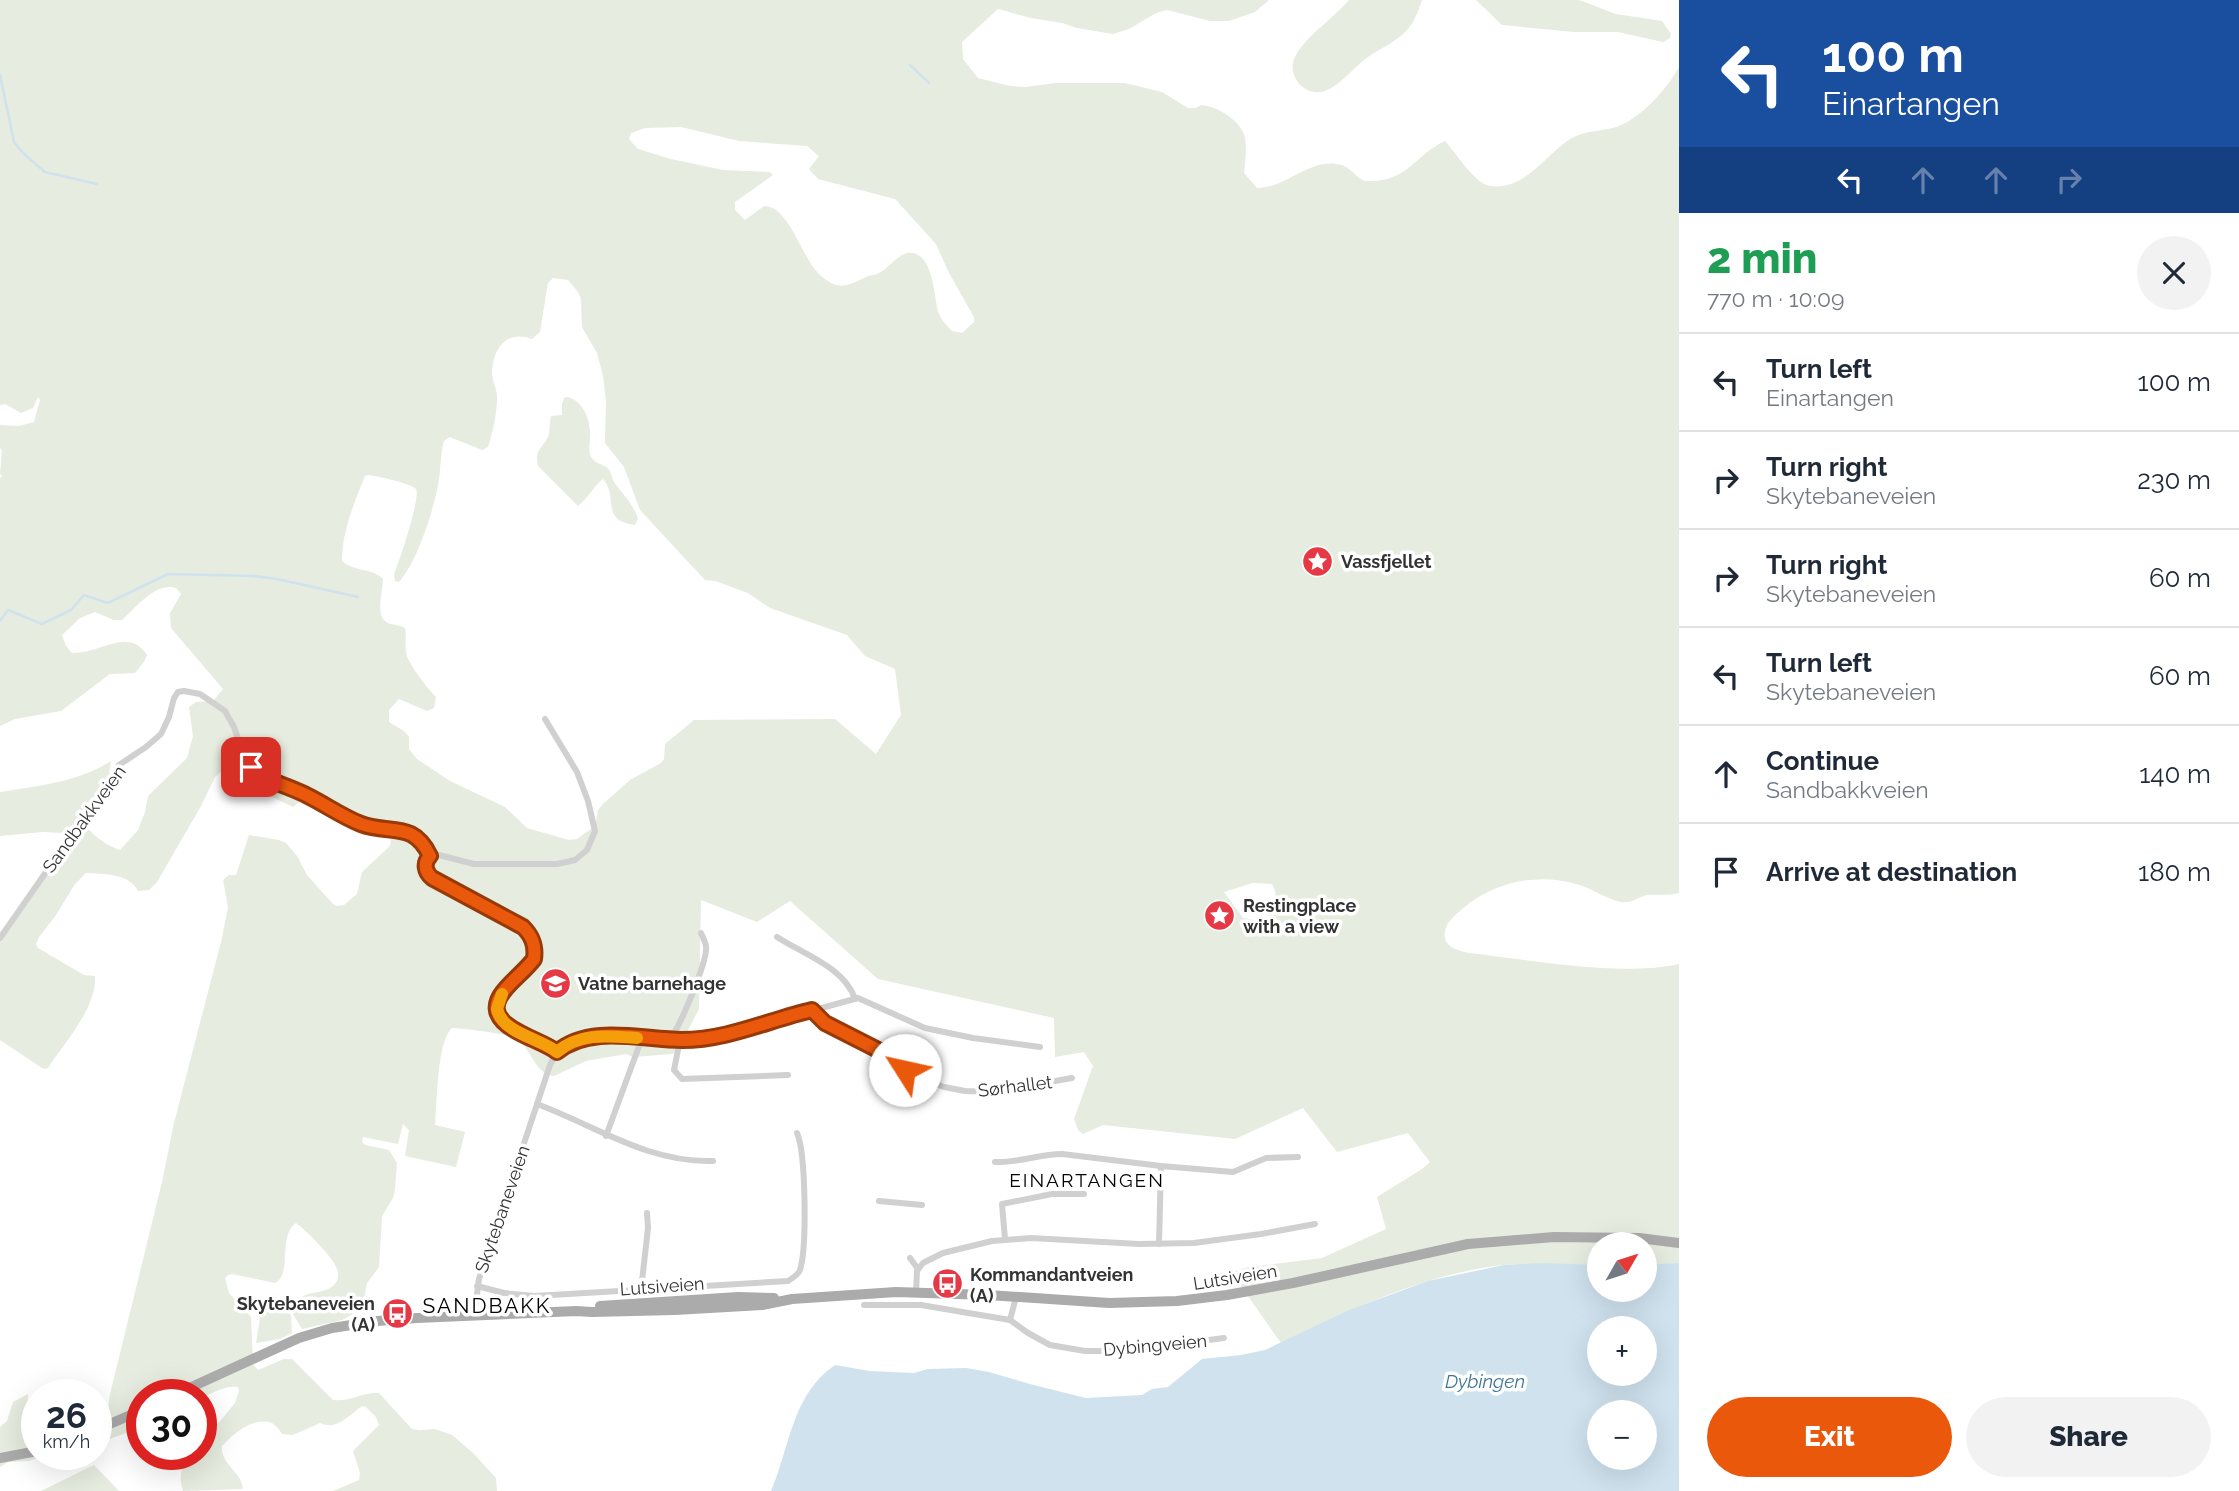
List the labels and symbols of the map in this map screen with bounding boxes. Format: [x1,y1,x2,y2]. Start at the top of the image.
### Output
place icon: Vassfjellet [1301,544,1335,578]
place label: Vassfjellet [1341,551,1431,572]
pin [221,737,281,797]
street label: Sandbakkveien [38,761,130,877]
place label: Restingplace with a view [1243,895,1357,937]
place icon: Restingplace with a view [1203,898,1237,932]
school or university icon: Vatne barnehage [538,966,572,1000]
place label: Vatne barnehage [578,973,726,994]
position arrow [868,1033,942,1107]
street label: Sørhallet [977,1071,1053,1101]
street label: Skytebaneveien [470,1143,534,1275]
district label: EINARTANGEN [1009,1169,1165,1191]
north arrow [1587,1232,1657,1302]
street label: Lutsiveien [1192,1260,1278,1294]
place label: Kommandantveien (A) [970,1264,1133,1306]
bus stop icon: Kommandantveien (A) [930,1267,964,1301]
street label: Lutsiveien [619,1273,705,1299]
place label: Skytebaneveien (A) [237,1293,375,1335]
district label: SANDBAKK [423,1293,551,1318]
bus stop icon: Skytebaneveien (A) [381,1296,415,1330]
street label: Dybingveien [1102,1330,1208,1360]
water label: Dybingen [1445,1370,1525,1392]
speed limit sign: 30 [126,1379,217,1470]

